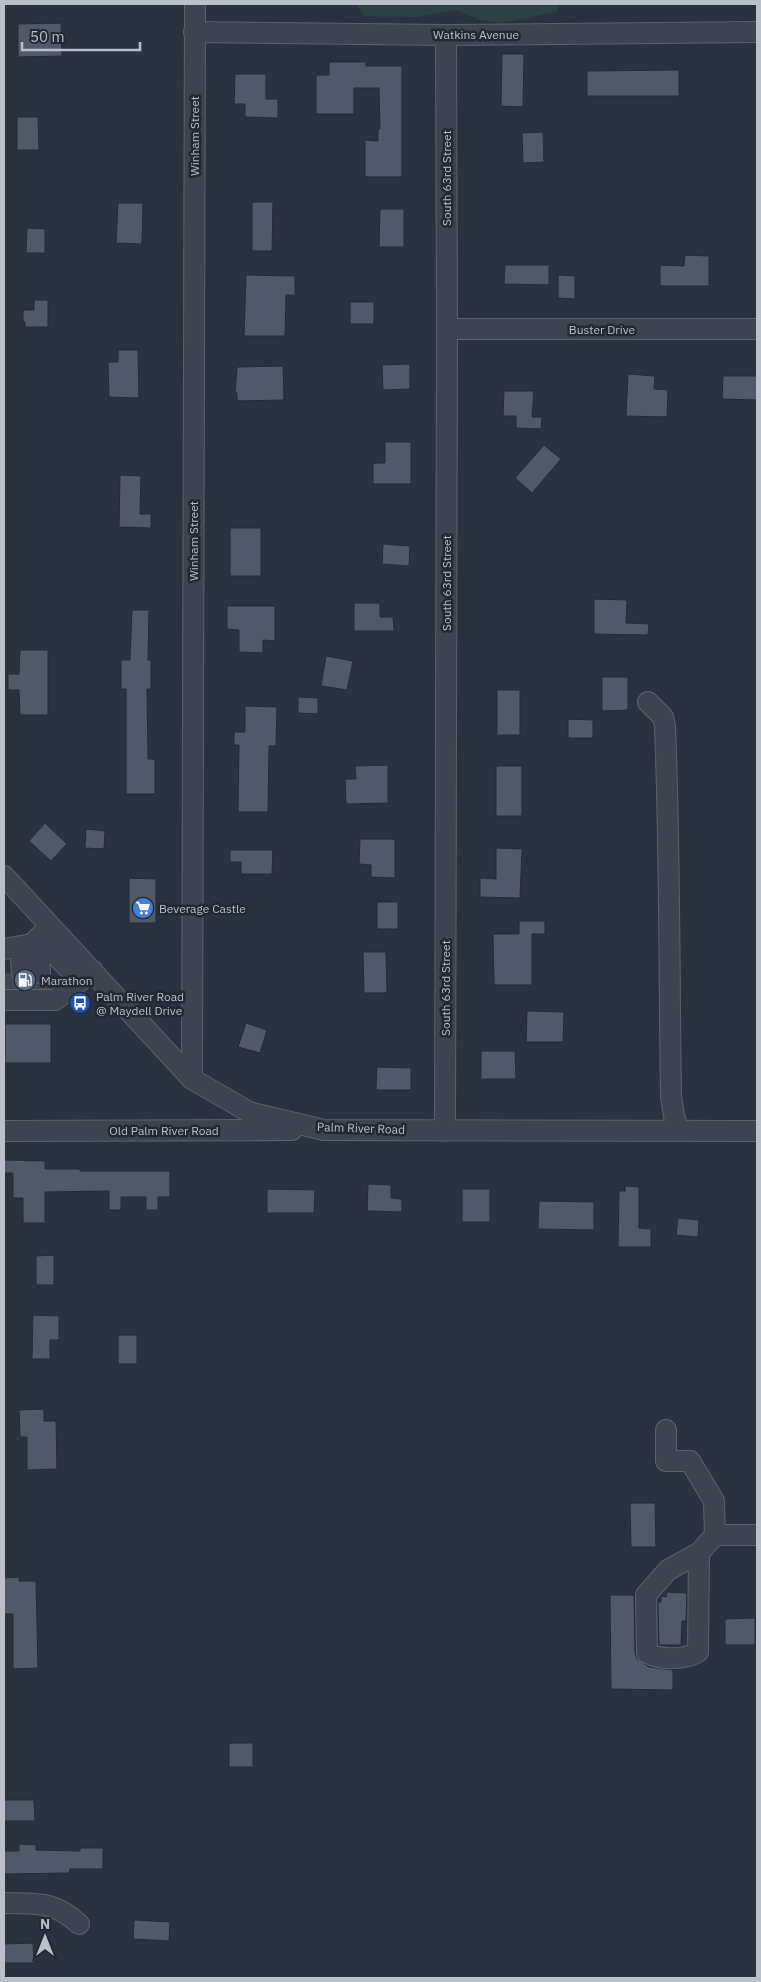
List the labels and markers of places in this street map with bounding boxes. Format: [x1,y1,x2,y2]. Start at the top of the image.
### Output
supermarket icon: Beverage Castle [131,896,155,920]
place label: Beverage Castle [159,901,246,916]
fuel station icon: Marathon [13,968,37,992]
place label: Marathon [41,973,92,988]
place label: Palm River Road @ Maydell Drive [96,989,184,1018]
bus stop icon: Palm River Road @ Maydell Drive [68,991,92,1015]

